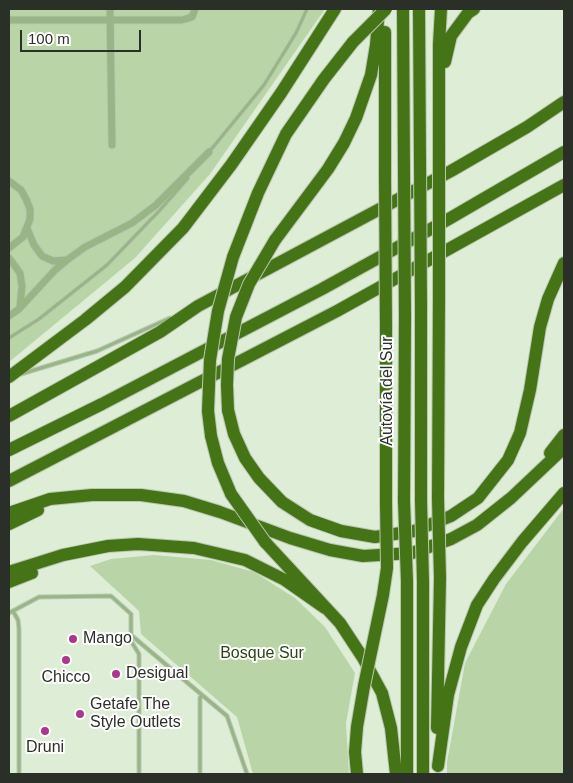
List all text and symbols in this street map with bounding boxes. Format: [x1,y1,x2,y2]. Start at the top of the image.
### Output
scale bar [22,20,144,52]
text: 100 m [28,30,70,47]
street label: Autovía del Sur [378,336,398,446]
place label: Mango [83,629,132,649]
marker: Mango [67,633,79,645]
park label: Bosque Sur [220,644,304,664]
marker: Chicco [60,654,72,666]
place label: Desigual [126,664,188,684]
place label: Chicco [42,668,90,688]
marker: Desigual [110,668,122,680]
place label: Getafe The Style Outlets [90,695,181,733]
marker: Getafe The Style Outlets [74,708,86,720]
marker: Druni [39,725,51,737]
place label: Druni [26,738,64,758]

